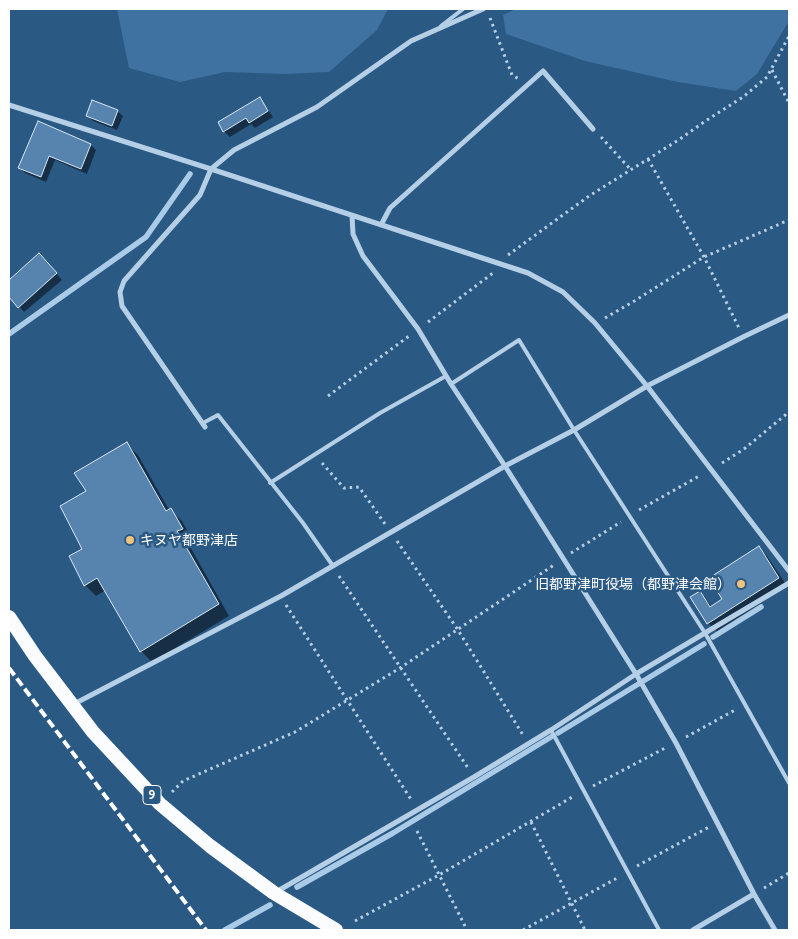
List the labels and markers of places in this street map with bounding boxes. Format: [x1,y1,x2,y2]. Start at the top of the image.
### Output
place label: キヌヤ都野津店 [140,532,238,548]
marker: キヌヤ都野津店 [124,534,136,546]
place label: 旧都野津町役場（都野津会館） [535,576,731,592]
marker: 旧都野津町役場（都野津会館） [735,578,747,590]

